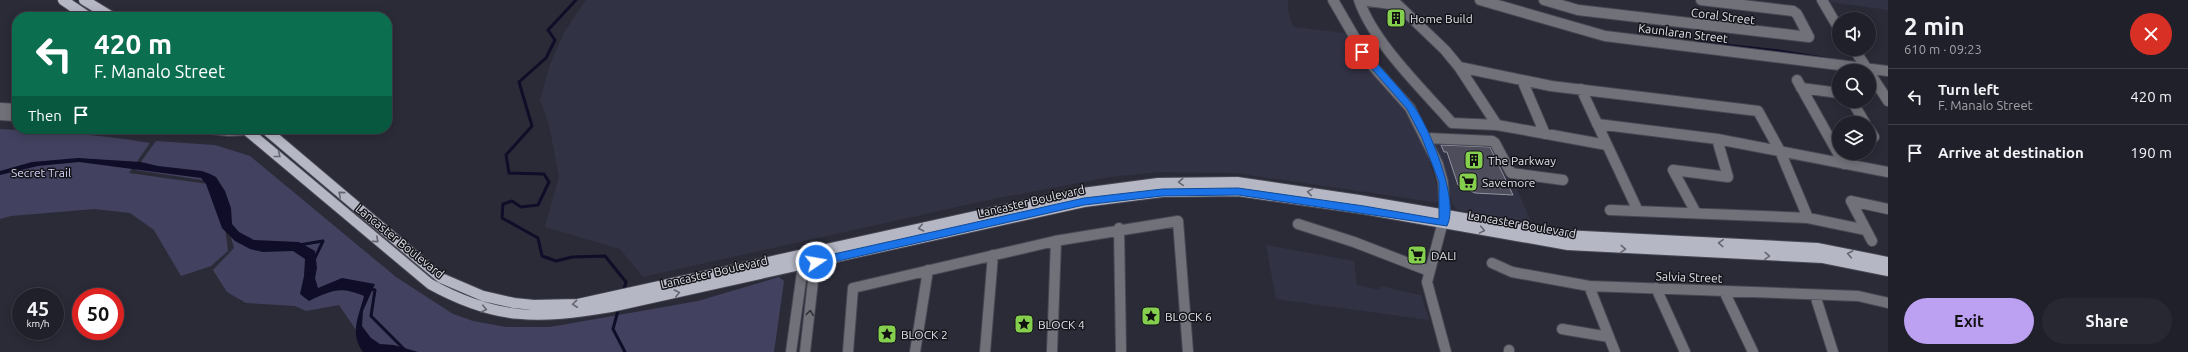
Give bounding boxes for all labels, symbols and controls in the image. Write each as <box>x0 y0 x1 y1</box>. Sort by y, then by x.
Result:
street label: Coral Street <box>1690 6 1756 26</box>
building icon: Home Build <box>1385 7 1407 29</box>
place label: Home Build <box>1410 12 1473 25</box>
map controls <box>1832 12 1876 160</box>
button: sound <box>1832 12 1876 56</box>
text: 2 min <box>1904 13 1965 40</box>
button: close <box>2130 13 2172 55</box>
street label: Kaunlaran Street <box>1637 21 1729 45</box>
icon: left <box>28 28 80 80</box>
text: 420 m <box>94 28 172 59</box>
pin <box>1345 35 1379 69</box>
icon: arrive <box>1351 41 1373 63</box>
text: 610 m · 09:23 <box>1904 42 1982 56</box>
text: F. Manalo Street <box>94 61 225 81</box>
button: search <box>1832 64 1876 108</box>
text: Turn left <box>1938 81 1999 98</box>
icon: left <box>1904 86 1926 108</box>
text: 420 m <box>2130 88 2172 105</box>
text: F. Manalo Street <box>1938 98 2033 112</box>
icon: arrive <box>70 104 92 126</box>
text: Then <box>28 107 62 124</box>
button: layers <box>1832 116 1876 160</box>
icon: arrive <box>1904 142 1926 164</box>
text: Arrive at destination <box>1938 144 2084 161</box>
text: 190 m <box>2130 144 2172 161</box>
building icon: The Parkway <box>1463 149 1485 171</box>
one-way arrow <box>273 150 281 157</box>
place label: The Parkway <box>1488 154 1556 167</box>
park label: Secret Trail <box>11 166 71 179</box>
supermarket icon: Savemore <box>1457 171 1479 193</box>
place label: Savemore <box>1482 176 1535 189</box>
one-way arrow <box>1178 178 1184 186</box>
street label: Lancaster Boulevard <box>976 182 1086 220</box>
one-way arrow <box>1307 188 1313 197</box>
one-way arrow <box>338 191 345 198</box>
street label: Lancaster Boulevard <box>353 201 447 281</box>
street label: Lancaster Boulevard <box>1467 208 1577 240</box>
one-way arrow <box>918 224 924 232</box>
one-way arrow <box>1479 225 1486 234</box>
one-way arrow <box>371 235 379 243</box>
one-way arrow <box>1718 239 1724 248</box>
position arrow <box>795 241 837 283</box>
supermarket icon: DALI <box>1406 244 1428 266</box>
one-way arrow <box>1620 245 1626 253</box>
place label: DALI <box>1431 249 1456 262</box>
one-way arrow <box>1764 251 1770 260</box>
one-way arrow <box>1847 251 1853 259</box>
street label: Lancaster Boulevard <box>659 253 769 291</box>
street label: Salvia Street <box>1655 269 1723 285</box>
speed limit sign: 50 <box>72 288 124 340</box>
one-way arrow <box>674 290 681 298</box>
text: 45 <box>27 297 49 320</box>
button: Exit <box>1904 298 2034 344</box>
button: Share <box>2042 298 2172 344</box>
one-way arrow <box>572 299 578 308</box>
one-way arrow <box>481 304 488 313</box>
place icon: BLOCK 6 <box>1140 305 1162 327</box>
one-way arrow <box>805 310 814 316</box>
place label: BLOCK 6 <box>1165 310 1212 323</box>
place icon: BLOCK 4 <box>1013 313 1035 335</box>
text: km/h <box>26 318 50 329</box>
place label: BLOCK 4 <box>1038 318 1085 331</box>
place icon: BLOCK 2 <box>876 323 898 345</box>
place label: BLOCK 2 <box>901 328 948 341</box>

